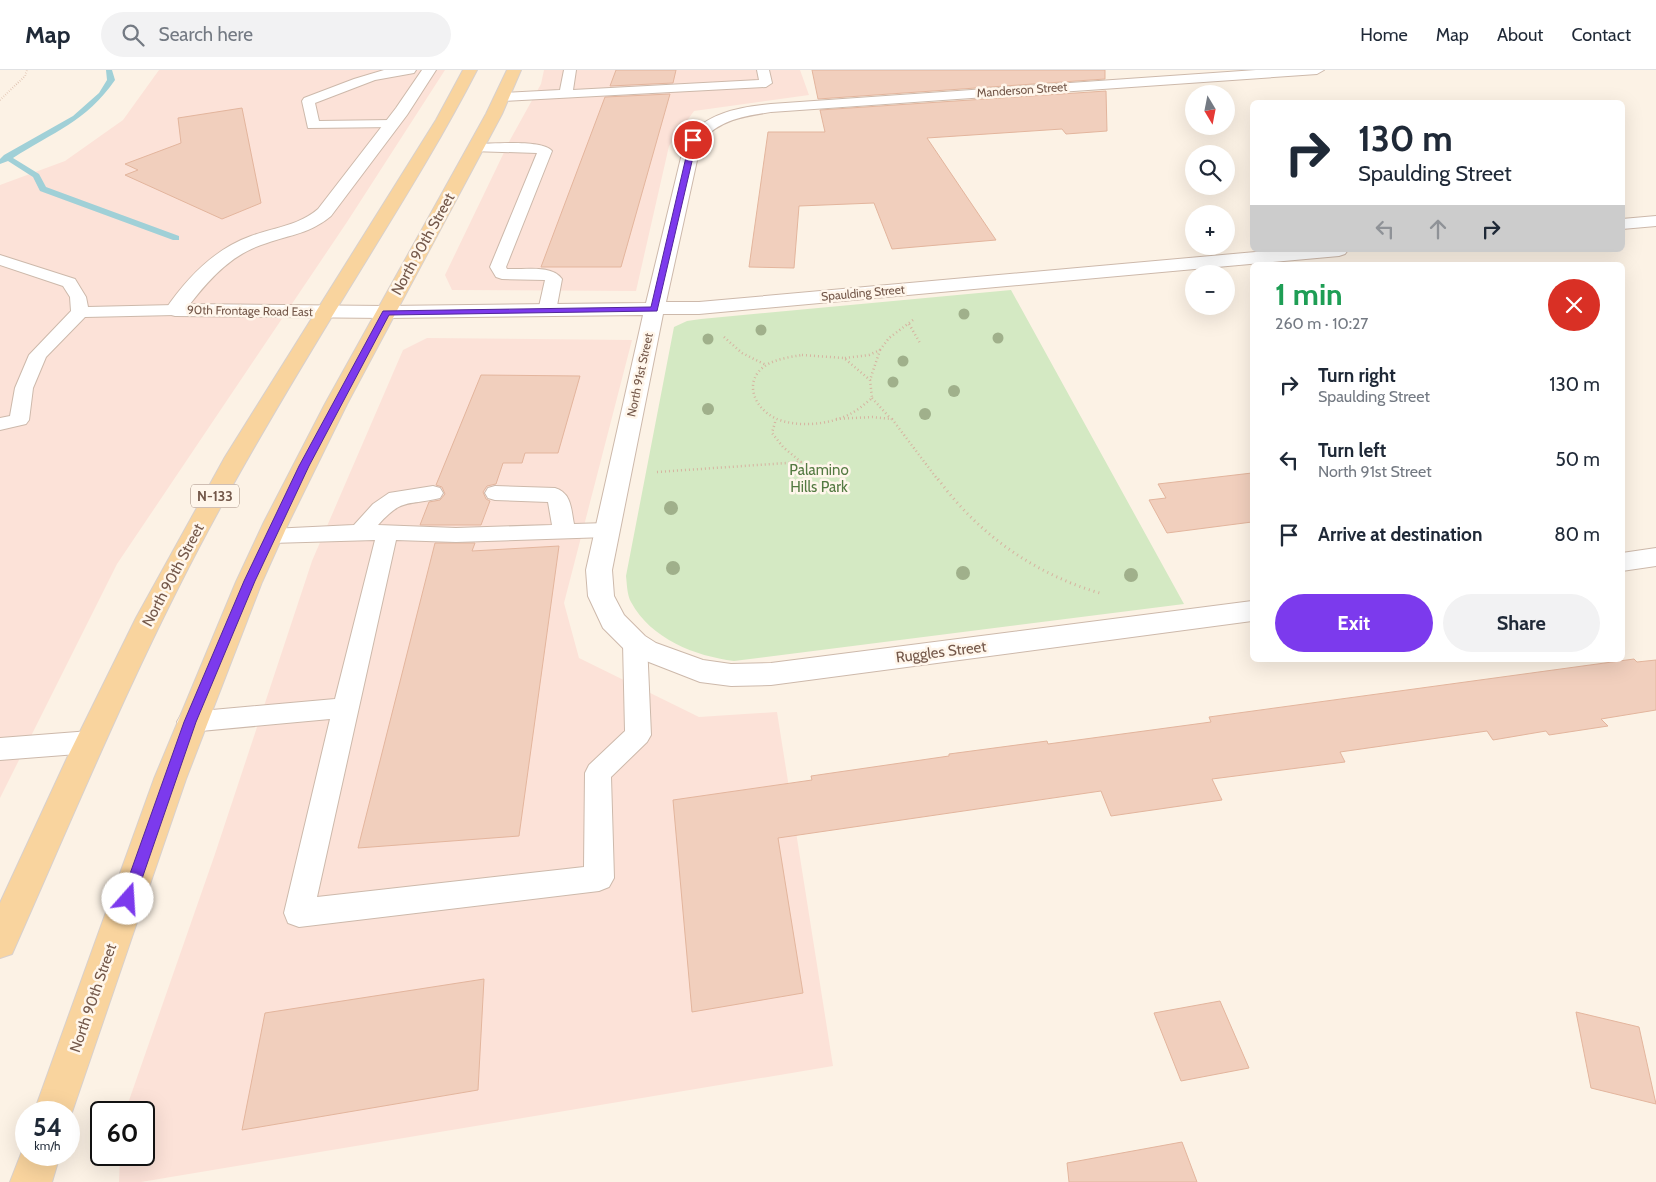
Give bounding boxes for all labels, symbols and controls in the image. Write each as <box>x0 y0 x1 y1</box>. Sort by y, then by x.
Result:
search box <box>101 12 451 57</box>
text: Map <box>25 20 71 49</box>
icon: search <box>119 21 147 49</box>
text: Search here <box>159 23 253 46</box>
text: Home <box>1360 24 1408 46</box>
text: Map <box>1436 24 1469 46</box>
text: About <box>1497 24 1543 46</box>
text: Contact <box>1571 24 1631 46</box>
street label: Manderson Street <box>976 79 1068 100</box>
north arrow <box>1185 85 1235 135</box>
map controls <box>1185 85 1235 315</box>
text: 130 m <box>1358 117 1453 160</box>
pin <box>672 119 714 161</box>
icon: right <box>1275 120 1340 185</box>
icon: arrive <box>679 126 707 154</box>
button: search <box>1185 145 1235 195</box>
text: Spaulding Street <box>1358 160 1512 187</box>
street label: North 90th Street <box>387 190 459 298</box>
button: + <box>1185 205 1235 255</box>
icon: left <box>1371 215 1399 243</box>
icon: ahead <box>1424 215 1452 243</box>
icon: right <box>1477 215 1505 243</box>
button: − <box>1185 265 1235 315</box>
text: 1 min <box>1275 276 1343 313</box>
button: close <box>1548 279 1600 331</box>
street label: Spaulding Street <box>821 281 905 304</box>
street label: 90th Frontage Road East <box>187 302 313 319</box>
text: 260 m · 10:27 <box>1275 314 1368 333</box>
street label: North 91st Street <box>623 332 656 418</box>
text: Turn right <box>1318 364 1396 387</box>
icon: right <box>1275 371 1303 399</box>
text: 130 m <box>1549 373 1600 396</box>
text: Spaulding Street <box>1318 387 1430 406</box>
text: Turn left <box>1318 439 1386 462</box>
icon: left <box>1275 446 1303 474</box>
text: 50 m <box>1556 448 1600 471</box>
park label: Palamino Hills Park <box>789 461 849 496</box>
text: North 91st Street <box>1318 462 1432 481</box>
road number: N-133 <box>191 484 239 508</box>
street label: North 90th Street <box>138 520 208 630</box>
icon: arrive <box>1275 521 1303 549</box>
text: Arrive at destination <box>1318 523 1482 546</box>
text: 80 m <box>1554 523 1600 546</box>
button: Exit <box>1275 594 1433 652</box>
button: Share <box>1443 594 1600 652</box>
street label: Ruggles Street <box>895 638 987 666</box>
position arrow <box>101 872 153 924</box>
street label: North 90th Street <box>66 941 120 1055</box>
speed limit sign: 60 <box>90 1101 155 1166</box>
text: 54 <box>33 1112 62 1142</box>
text: km/h <box>34 1138 61 1153</box>

